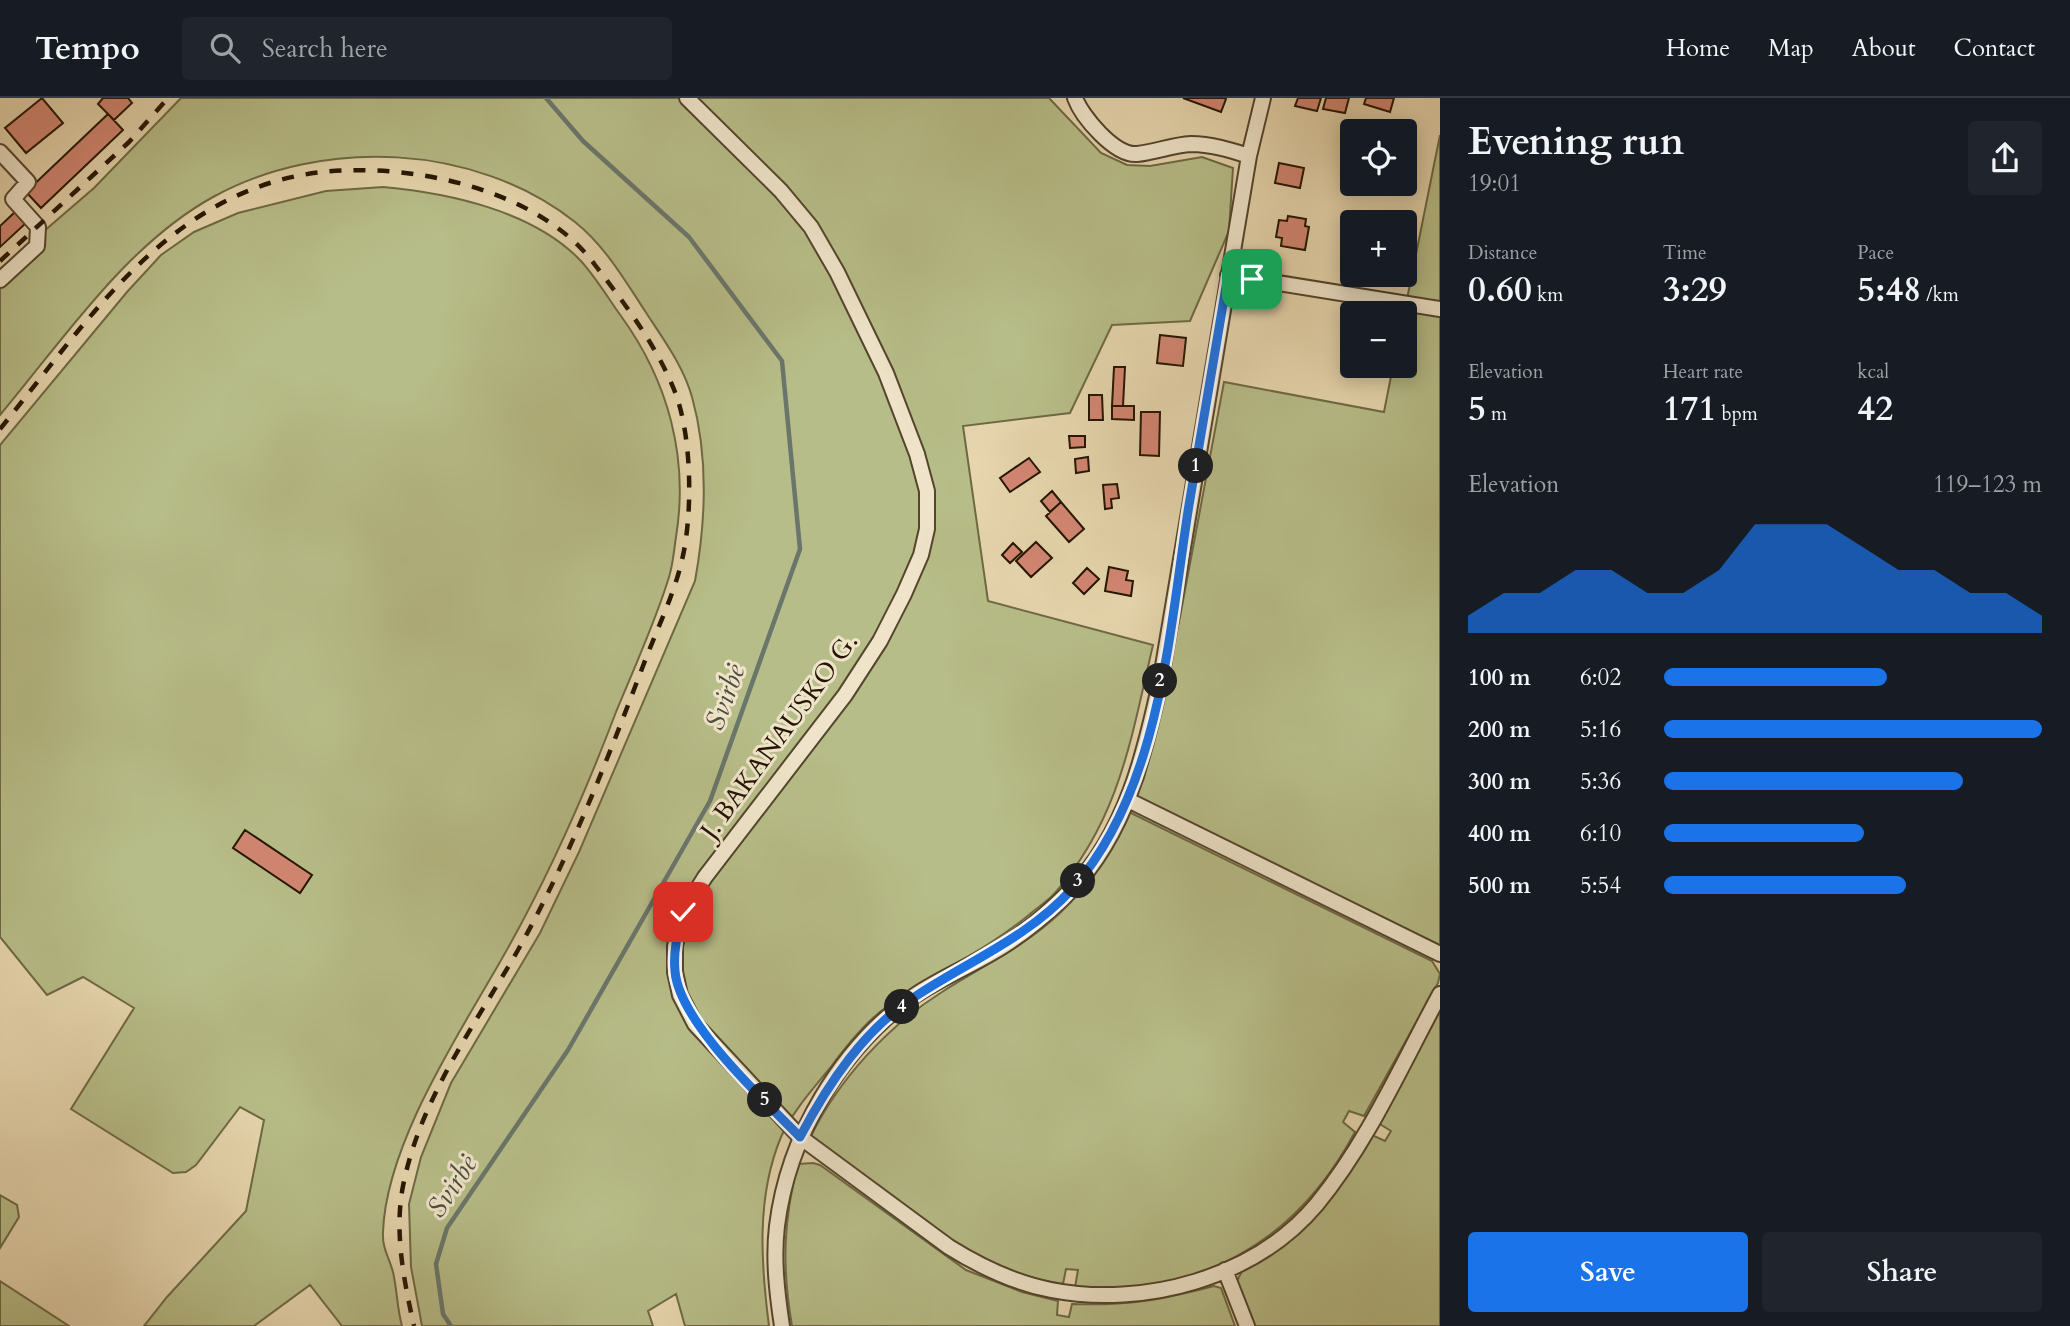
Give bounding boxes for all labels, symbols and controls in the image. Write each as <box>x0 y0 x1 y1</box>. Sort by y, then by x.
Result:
search box <box>182 17 672 80</box>
text: Tempo <box>35 26 140 71</box>
icon: search <box>206 29 244 67</box>
text: Search here <box>262 31 388 66</box>
text: Home <box>1666 32 1730 65</box>
text: Map <box>1768 32 1814 65</box>
text: About <box>1852 32 1916 65</box>
text: Contact <box>1954 32 2035 65</box>
text: Evening run <box>1468 116 1684 168</box>
map controls <box>1340 119 1417 378</box>
button: locate <box>1340 119 1417 196</box>
button: share <box>1968 121 2042 195</box>
text: 19:01 <box>1468 168 1521 199</box>
button: + <box>1340 210 1417 287</box>
text: Distance <box>1468 240 1537 266</box>
text: Time <box>1663 240 1707 266</box>
text: Pace <box>1857 240 1894 266</box>
pin <box>1222 249 1282 309</box>
icon: arrive <box>1233 260 1271 298</box>
text: 0.60 <box>1468 266 1532 314</box>
text: 3:29 <box>1663 266 1727 314</box>
text: 5:48 <box>1857 266 1921 314</box>
text: km <box>1532 282 1563 308</box>
text: /km <box>1921 282 1959 308</box>
button: − <box>1340 301 1417 378</box>
text: Elevation <box>1468 359 1543 385</box>
text: Heart rate <box>1663 359 1743 385</box>
text: kcal <box>1857 359 1889 385</box>
text: 5 <box>1468 385 1486 433</box>
text: 171 <box>1663 385 1716 433</box>
text: 42 <box>1857 385 1893 433</box>
text: m <box>1486 401 1507 427</box>
text: bpm <box>1716 401 1758 427</box>
pin: 1 <box>1178 448 1214 484</box>
text: 1 <box>1191 452 1200 478</box>
text: Elevation <box>1468 469 1559 500</box>
text: 119–123 m <box>1933 469 2042 500</box>
street label: J. BAKANAUSKO G. <box>690 626 866 850</box>
water label: Svirbė <box>696 659 754 735</box>
text: 100 m <box>1468 662 1531 693</box>
text: 6:02 <box>1580 662 1621 693</box>
pin: 2 <box>1142 664 1178 698</box>
text: 2 <box>1155 667 1164 693</box>
text: 200 m <box>1468 714 1531 745</box>
text: 5:16 <box>1580 714 1621 745</box>
text: 300 m <box>1468 766 1531 797</box>
text: 5:36 <box>1580 766 1621 797</box>
text: 400 m <box>1468 818 1531 849</box>
text: 6:10 <box>1580 818 1621 849</box>
pin: 3 <box>1060 864 1096 898</box>
text: 3 <box>1073 867 1082 893</box>
text: 500 m <box>1468 870 1531 901</box>
text: 5:54 <box>1580 870 1621 901</box>
pin <box>653 882 713 942</box>
icon: check <box>664 893 702 931</box>
pin: 4 <box>884 990 920 1024</box>
text: 4 <box>897 993 906 1019</box>
pin: 5 <box>748 1082 782 1118</box>
text: 5 <box>760 1086 769 1112</box>
water label: Svirbė <box>418 1147 486 1225</box>
button: Save <box>1468 1232 1748 1312</box>
button: Share <box>1762 1232 2042 1312</box>

